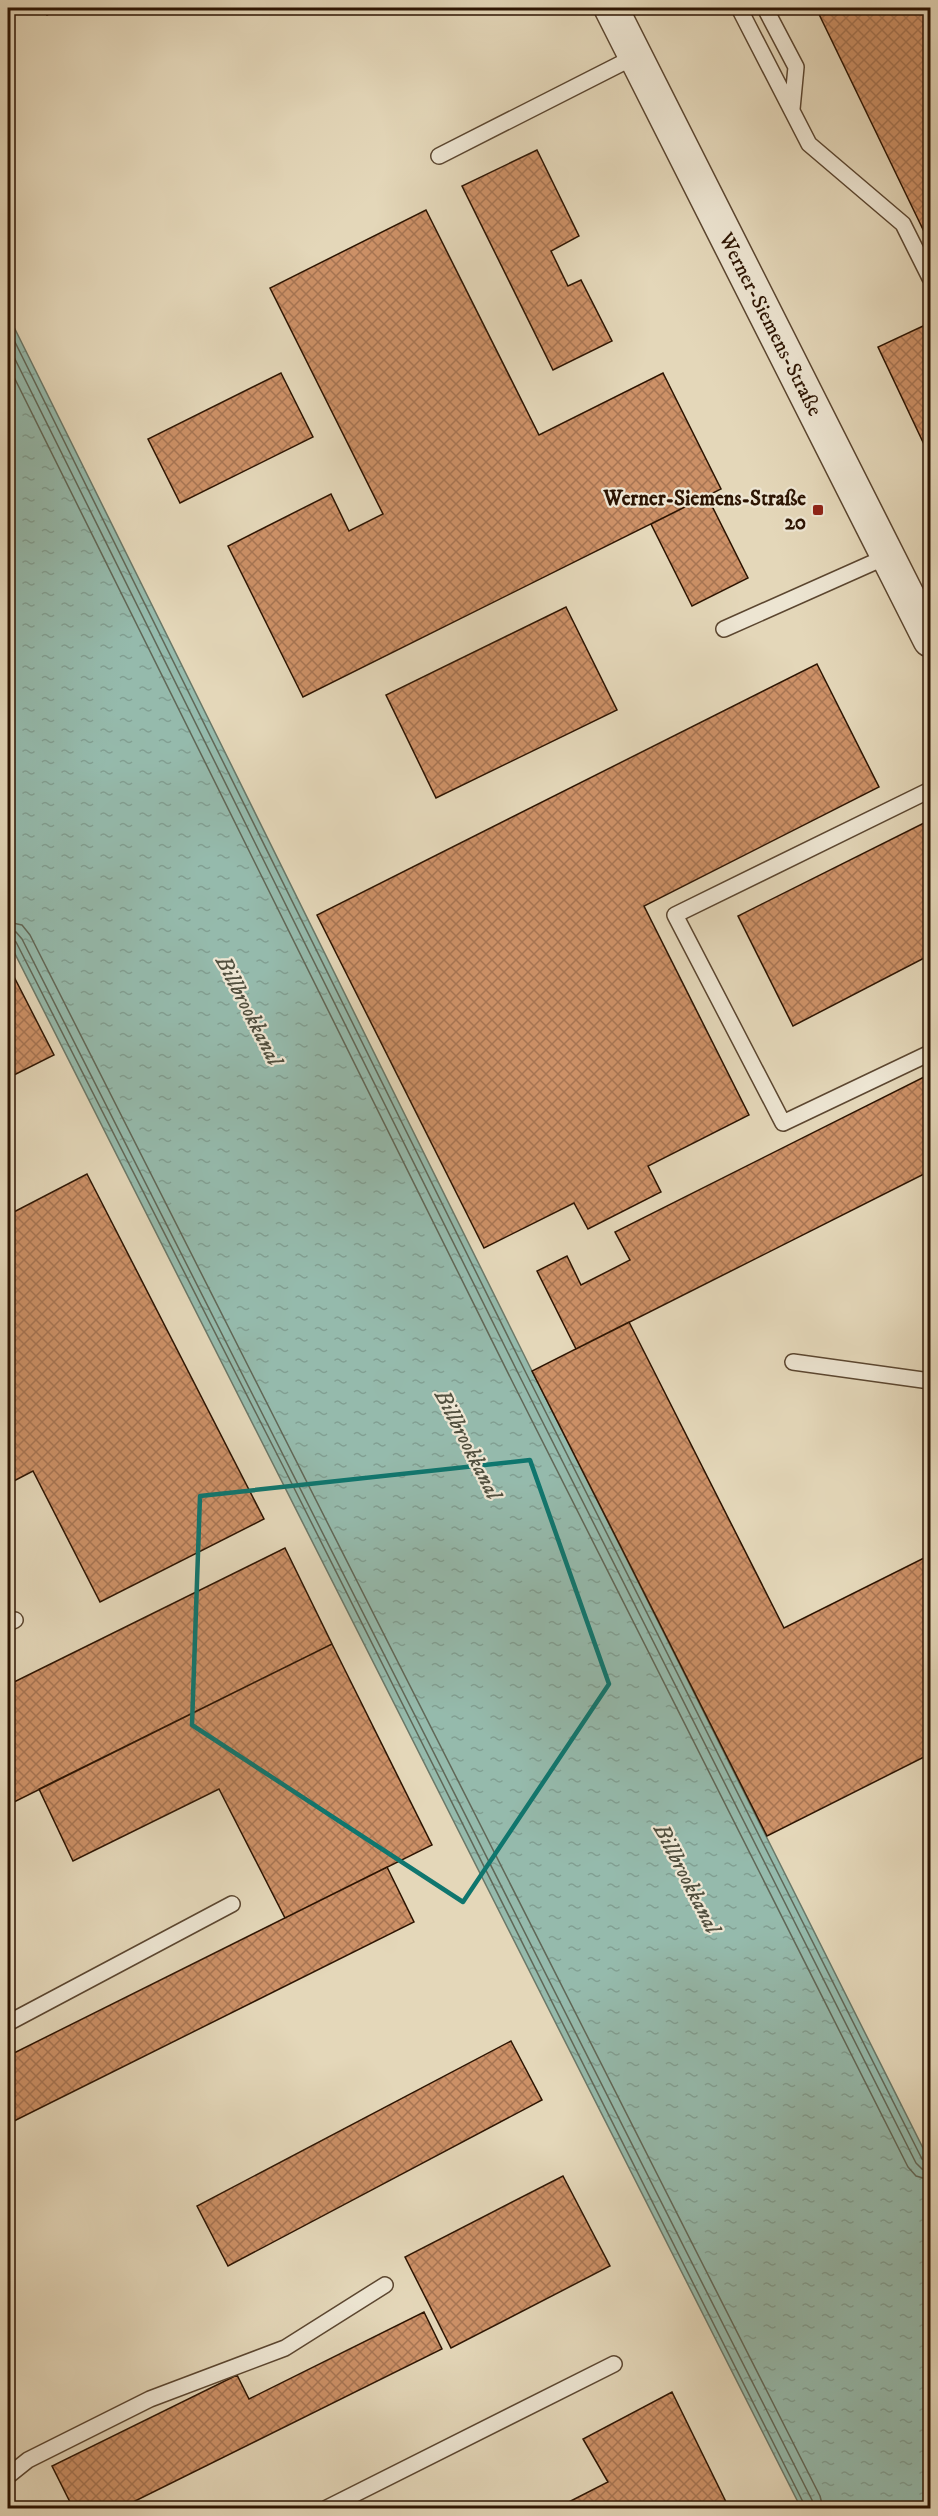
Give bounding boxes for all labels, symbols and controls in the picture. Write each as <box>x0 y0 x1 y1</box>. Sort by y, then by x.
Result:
street label: Werner-Siemens-Straße <box>712 227 828 421</box>
place label: Werner-Siemens-Straße 20 <box>602 486 806 536</box>
marker: Werner-Siemens-Straße 20 <box>811 503 825 517</box>
water label: Billbrookkanal <box>209 950 289 1072</box>
water label: Billbrookkanal <box>428 1384 508 1506</box>
water label: Billbrookkanal <box>647 1818 727 1940</box>

